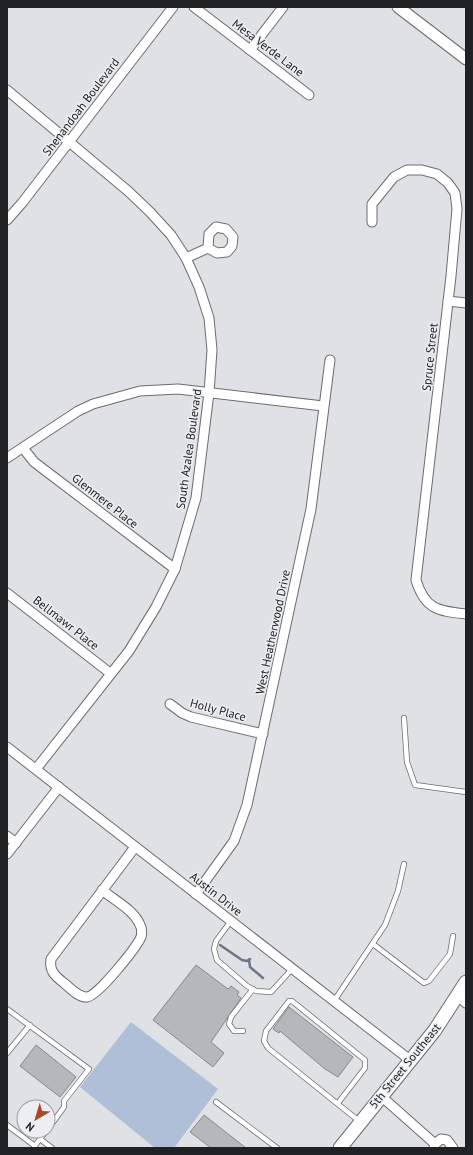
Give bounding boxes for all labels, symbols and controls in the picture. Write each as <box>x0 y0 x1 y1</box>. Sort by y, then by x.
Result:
street label: Mesa Verde Lane <box>229 16 307 79</box>
street label: Shenandoah Boulevard <box>39 55 122 158</box>
street label: Spruce Street <box>418 322 441 392</box>
street label: South Azalea Boulevard <box>173 388 204 510</box>
street label: Glenmere Place <box>69 470 141 531</box>
street label: West Heatherwood Drive <box>252 568 293 696</box>
street label: Bellmawr Place <box>30 592 102 653</box>
street label: Holly Place <box>189 695 248 724</box>
street label: Austin Drive <box>187 868 246 919</box>
street label: 5th Street Southeast <box>366 1020 444 1111</box>
north arrow <box>16 1099 56 1139</box>
text: N <box>23 1119 37 1135</box>

